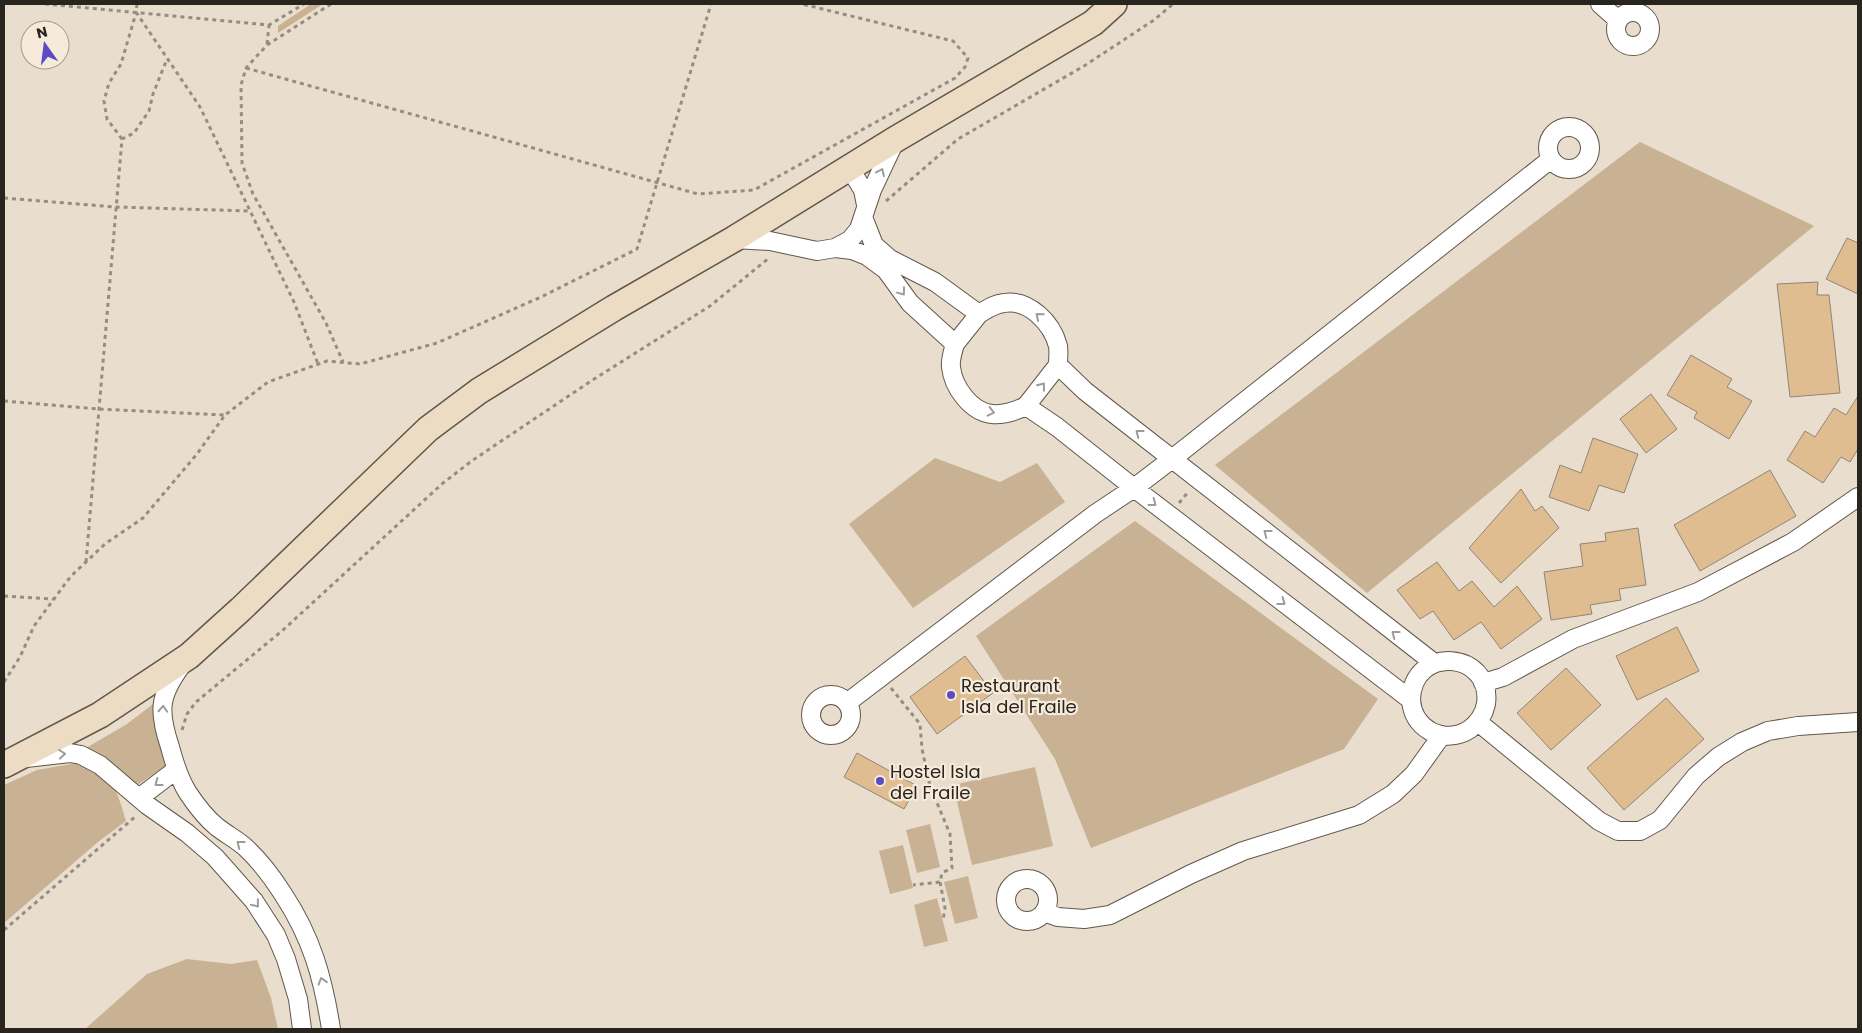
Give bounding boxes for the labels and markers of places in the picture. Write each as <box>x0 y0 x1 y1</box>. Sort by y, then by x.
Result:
place label: Restaurant Isla del Fraile <box>961 673 1077 719</box>
marker: Restaurant Isla del Fraile <box>945 689 957 701</box>
place label: Hostel Isla del Fraile <box>890 759 981 805</box>
marker: Hostel Isla del Fraile <box>874 775 886 787</box>

